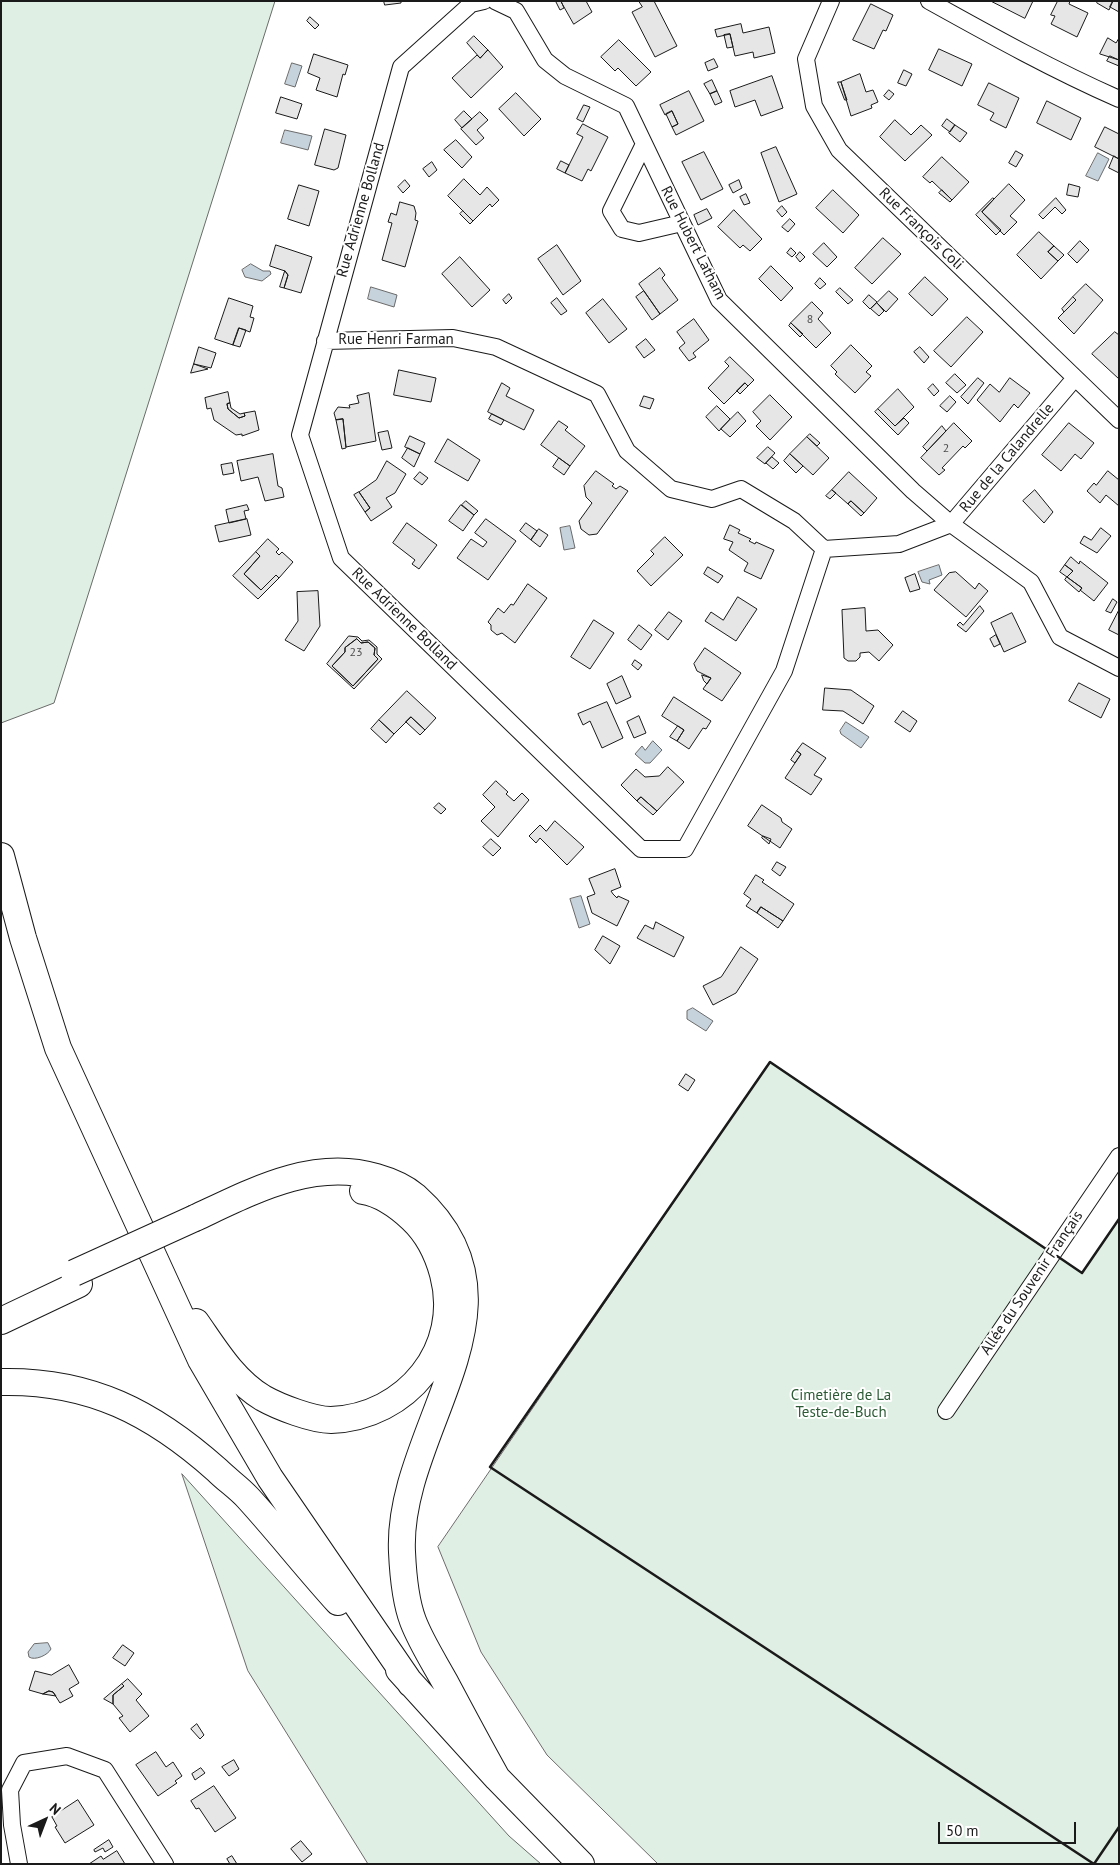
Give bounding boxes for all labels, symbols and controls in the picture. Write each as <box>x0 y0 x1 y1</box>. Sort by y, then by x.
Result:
street label: Rue Adrienne Bolland <box>333 141 389 279</box>
street label: Rue Hubert Latham <box>657 183 729 303</box>
street label: Rue François Coli <box>875 184 967 274</box>
house number: 8 <box>807 313 813 327</box>
street label: Rue Henri Farman <box>338 331 454 349</box>
street label: Rue de la Calandrelle <box>956 400 1058 516</box>
house number: 2 <box>943 442 949 456</box>
street label: Rue Adrienne Bolland <box>348 564 460 674</box>
house number: 23 <box>349 646 363 660</box>
street label: Allée du Souvenir Français <box>977 1208 1087 1358</box>
park label: Cimetière de La Teste-de-Buch <box>791 1387 891 1422</box>
north arrow <box>20 1795 70 1845</box>
text: N <box>46 1799 65 1819</box>
scale bar <box>940 1812 1078 1844</box>
text: 50 m <box>946 1821 979 1840</box>

